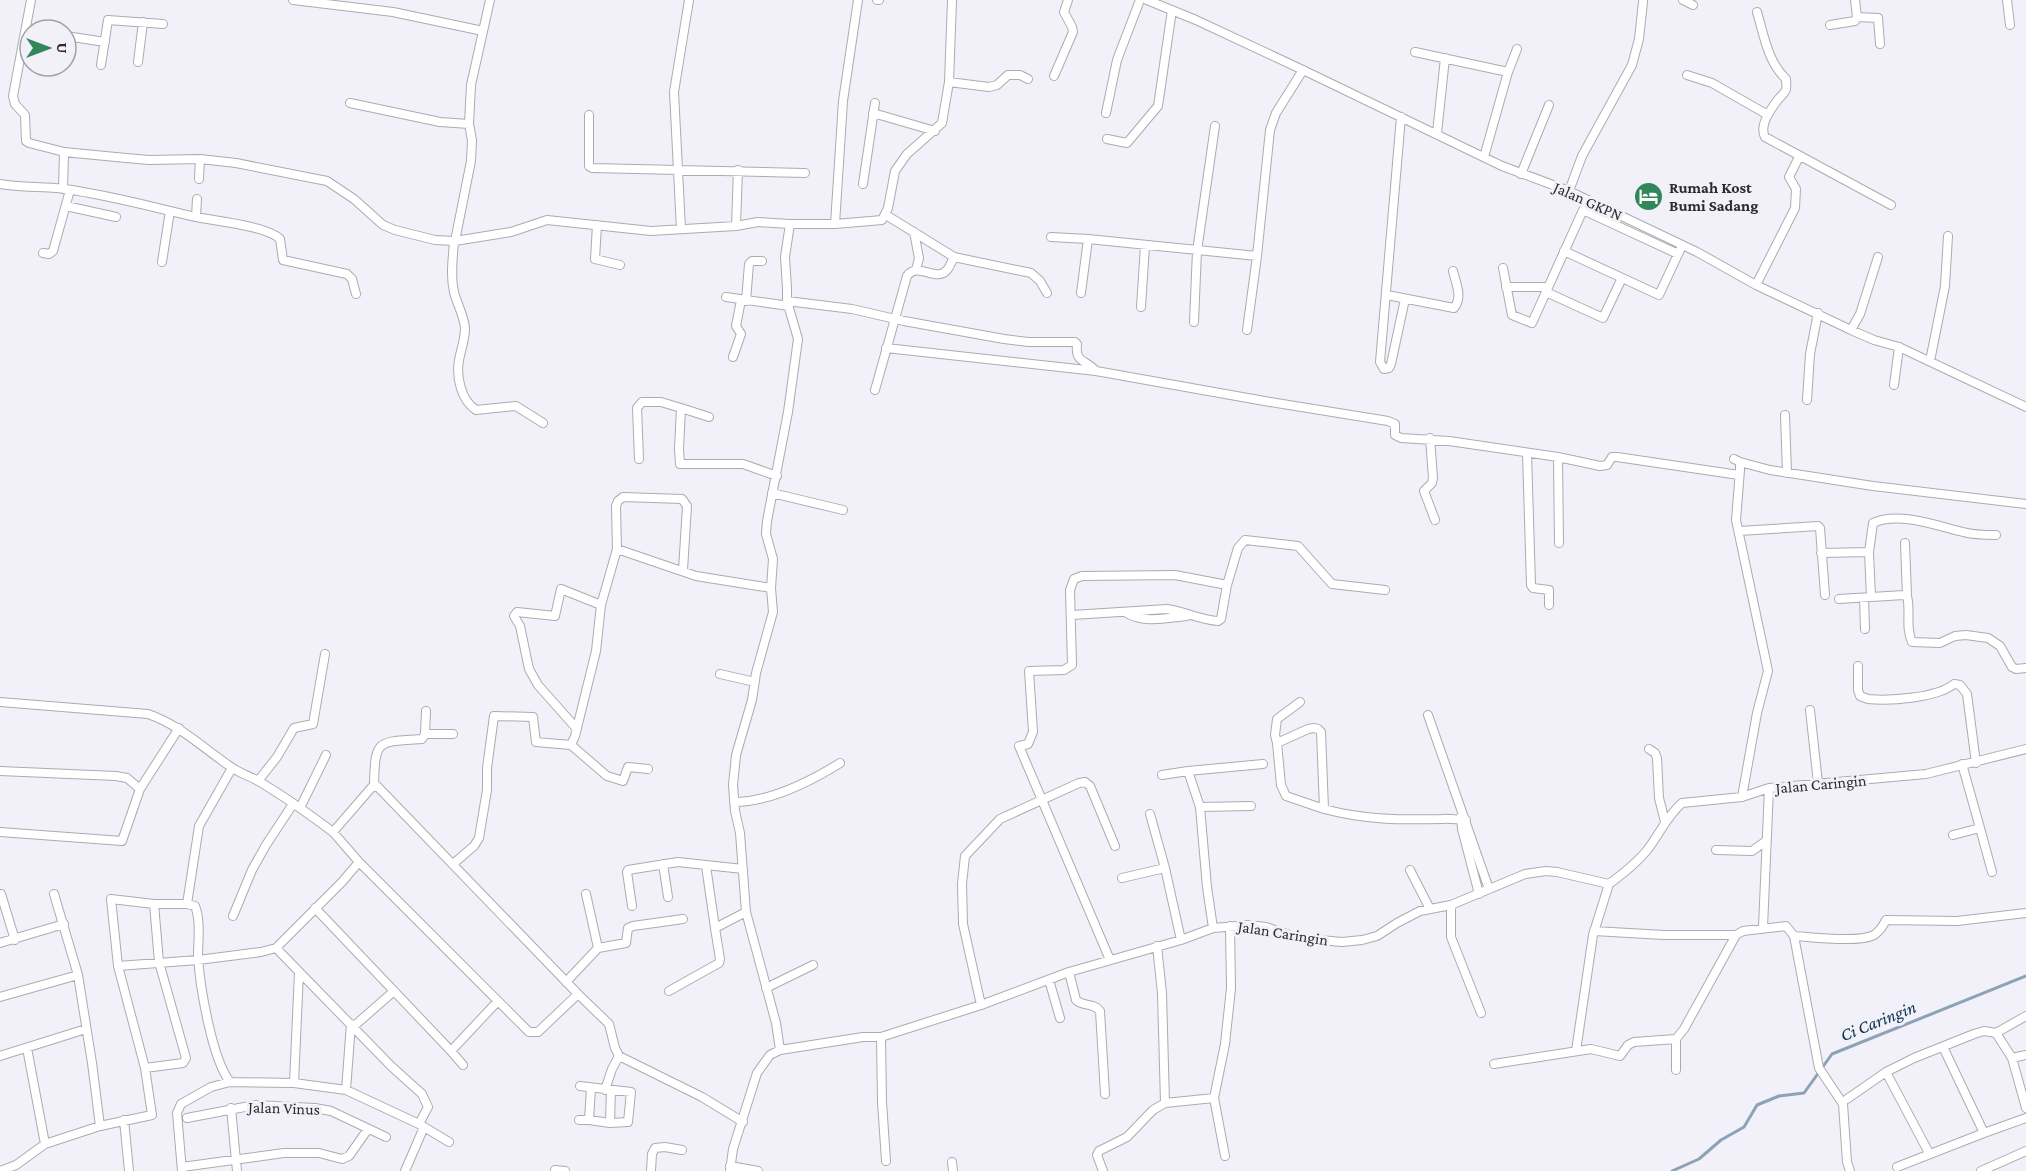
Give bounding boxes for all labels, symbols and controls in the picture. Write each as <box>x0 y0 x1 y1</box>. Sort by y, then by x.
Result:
north arrow <box>18 18 78 78</box>
text: U <box>54 43 71 54</box>
street label: Jalan GKPN <box>1549 178 1625 225</box>
place label: Rumah Kost Bumi Sadang <box>1669 179 1758 214</box>
hotel icon: Rumah Kost Bumi Sadang <box>1632 180 1664 212</box>
street label: Jalan Caringin <box>1773 772 1868 798</box>
street label: Jalan Caringin <box>1235 917 1330 950</box>
water label: Ci Caringin <box>1837 997 1919 1045</box>
street label: Jalan Vinus <box>246 1098 320 1119</box>

